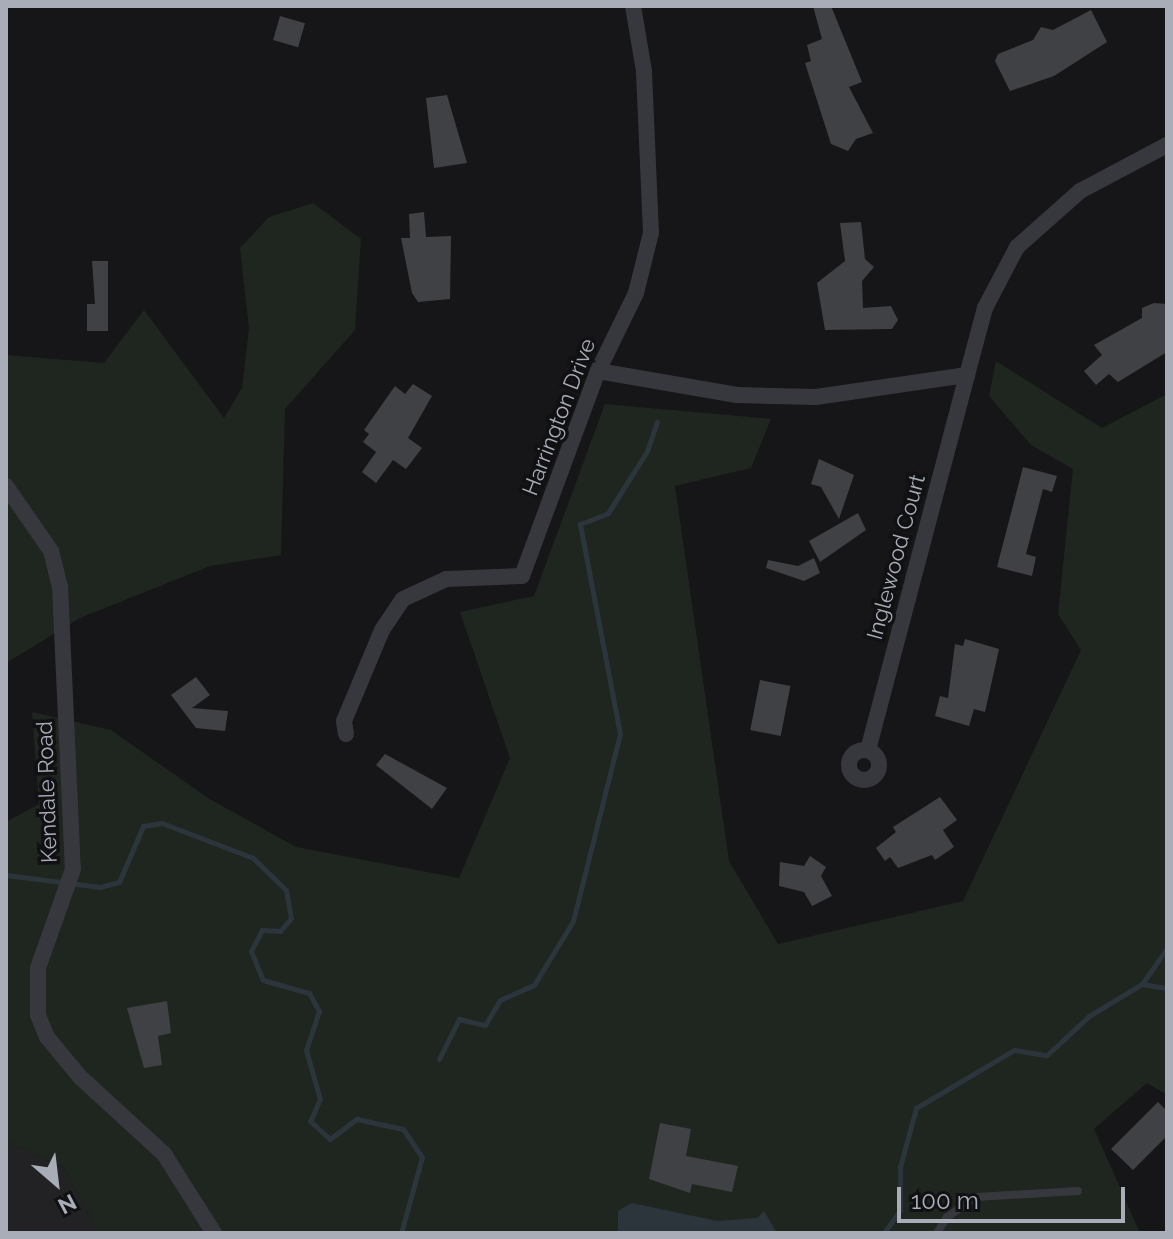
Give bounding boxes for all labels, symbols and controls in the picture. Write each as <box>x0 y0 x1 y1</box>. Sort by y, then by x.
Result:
street label: Harrington Drive <box>517 335 601 499</box>
street label: Inglewood Court <box>861 472 931 642</box>
street label: Kendale Road <box>31 721 63 863</box>
north arrow <box>16 1143 96 1223</box>
scale bar <box>901 1171 1129 1221</box>
text: 100 m <box>911 1186 979 1215</box>
text: N <box>54 1189 81 1220</box>

